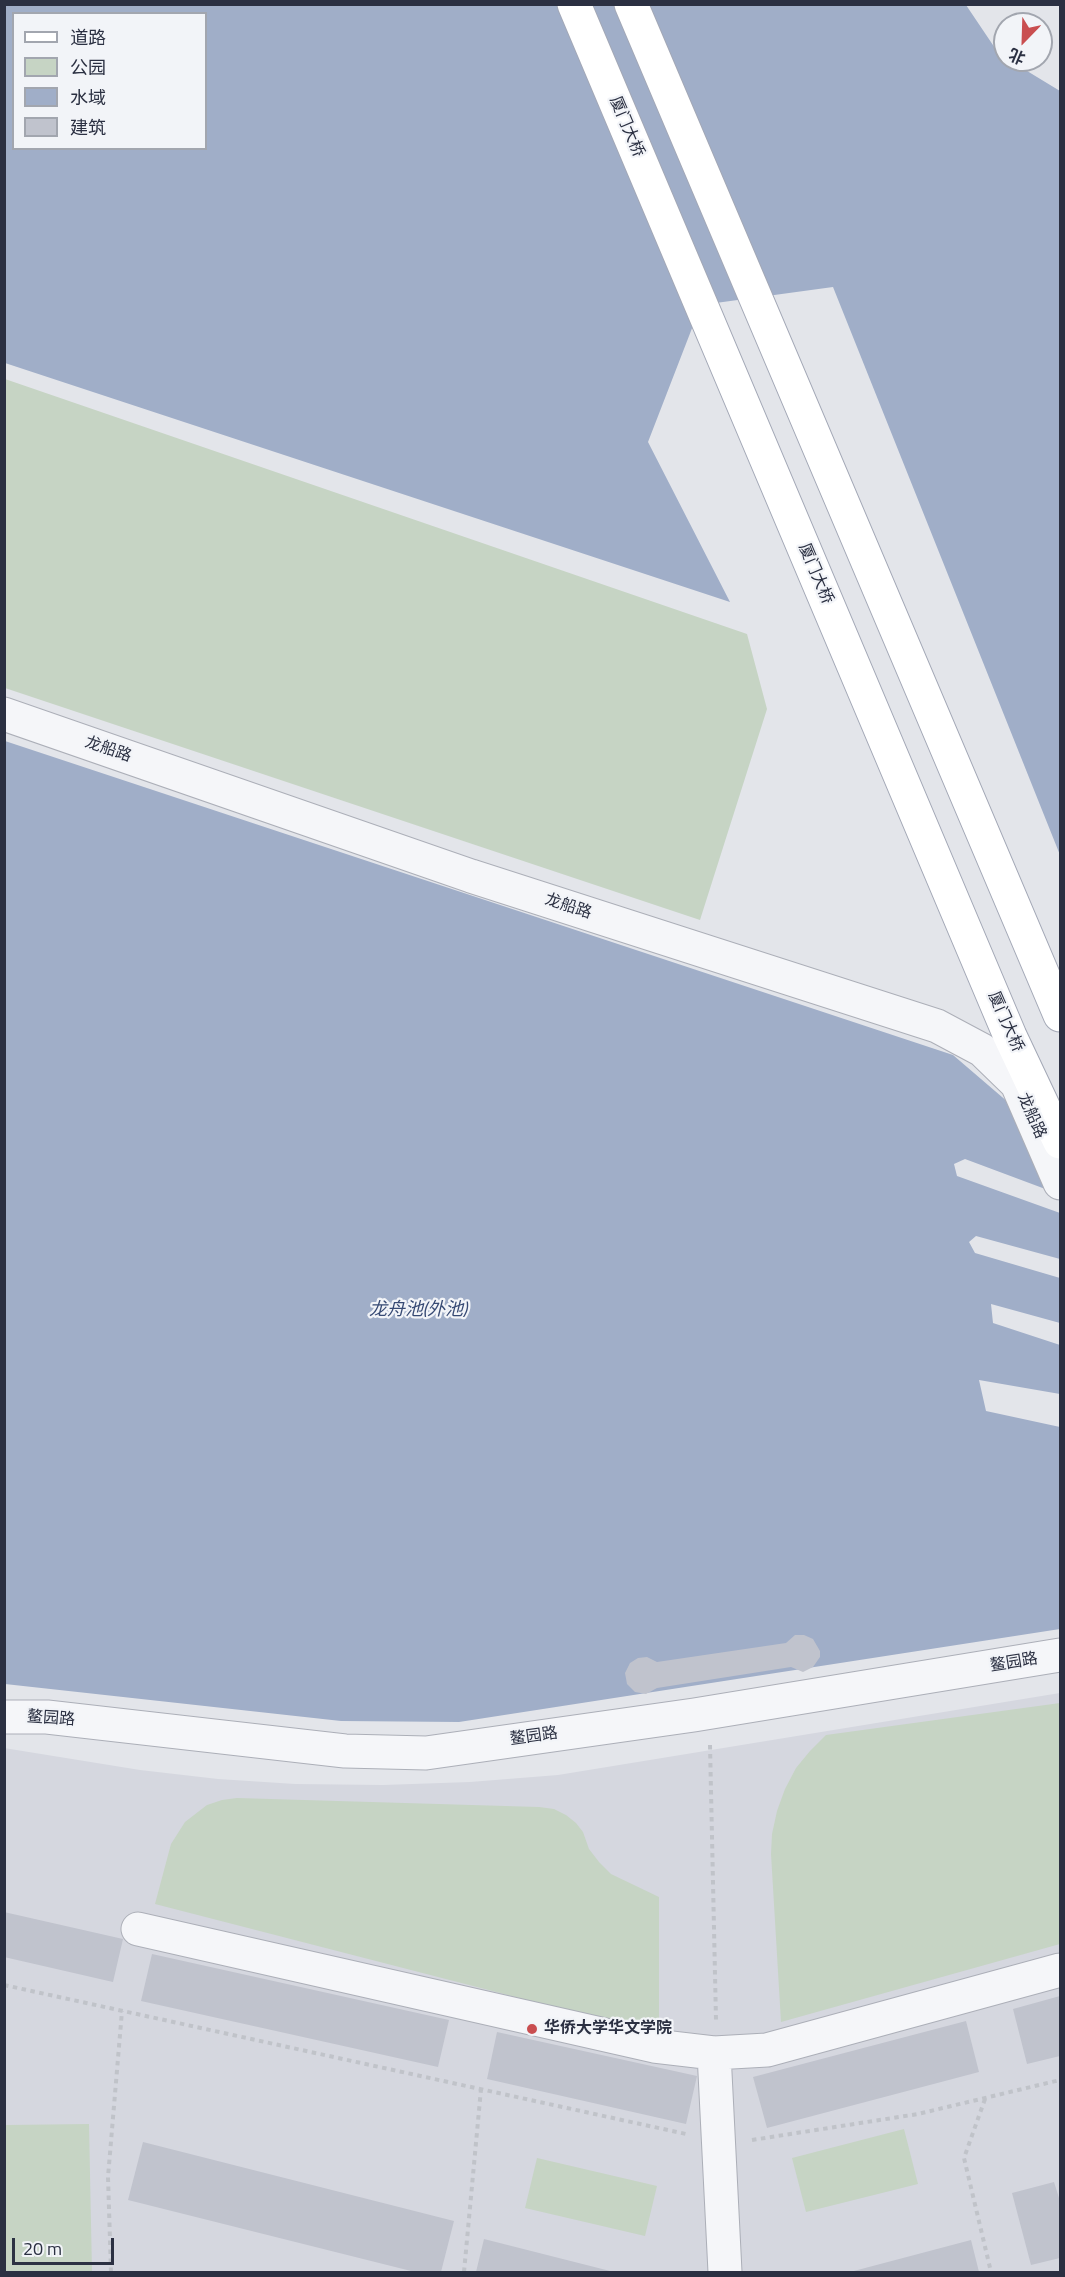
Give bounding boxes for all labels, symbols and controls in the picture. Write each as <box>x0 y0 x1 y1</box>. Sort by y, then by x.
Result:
legend <box>12 12 207 150</box>
north arrow <box>993 12 1053 72</box>
text: 道路 <box>70 24 106 51</box>
text: 北 <box>1005 43 1029 71</box>
text: 公园 <box>70 54 106 81</box>
text: 水域 <box>70 84 106 111</box>
street label: 厦门大桥 <box>605 94 647 160</box>
text: 建筑 <box>70 114 106 141</box>
street label: 厦门大桥 <box>794 541 836 607</box>
street label: 龙船路 <box>82 733 134 767</box>
street label: 龙船路 <box>542 890 594 924</box>
street label: 厦门大桥 <box>983 989 1027 1055</box>
street label: 龙船路 <box>1012 1090 1050 1142</box>
water label: 龙舟池(外池) <box>369 1300 467 1322</box>
street label: 鳌园路 <box>989 1650 1039 1676</box>
street label: 鳌园路 <box>26 1708 76 1730</box>
street label: 鳌园路 <box>509 1724 559 1750</box>
place label: 华侨大学华文学院 <box>544 2019 672 2039</box>
marker: 华侨大学华文学院 <box>525 2022 539 2036</box>
scale bar <box>15 2226 117 2264</box>
text: 20 m <box>23 2235 62 2262</box>

